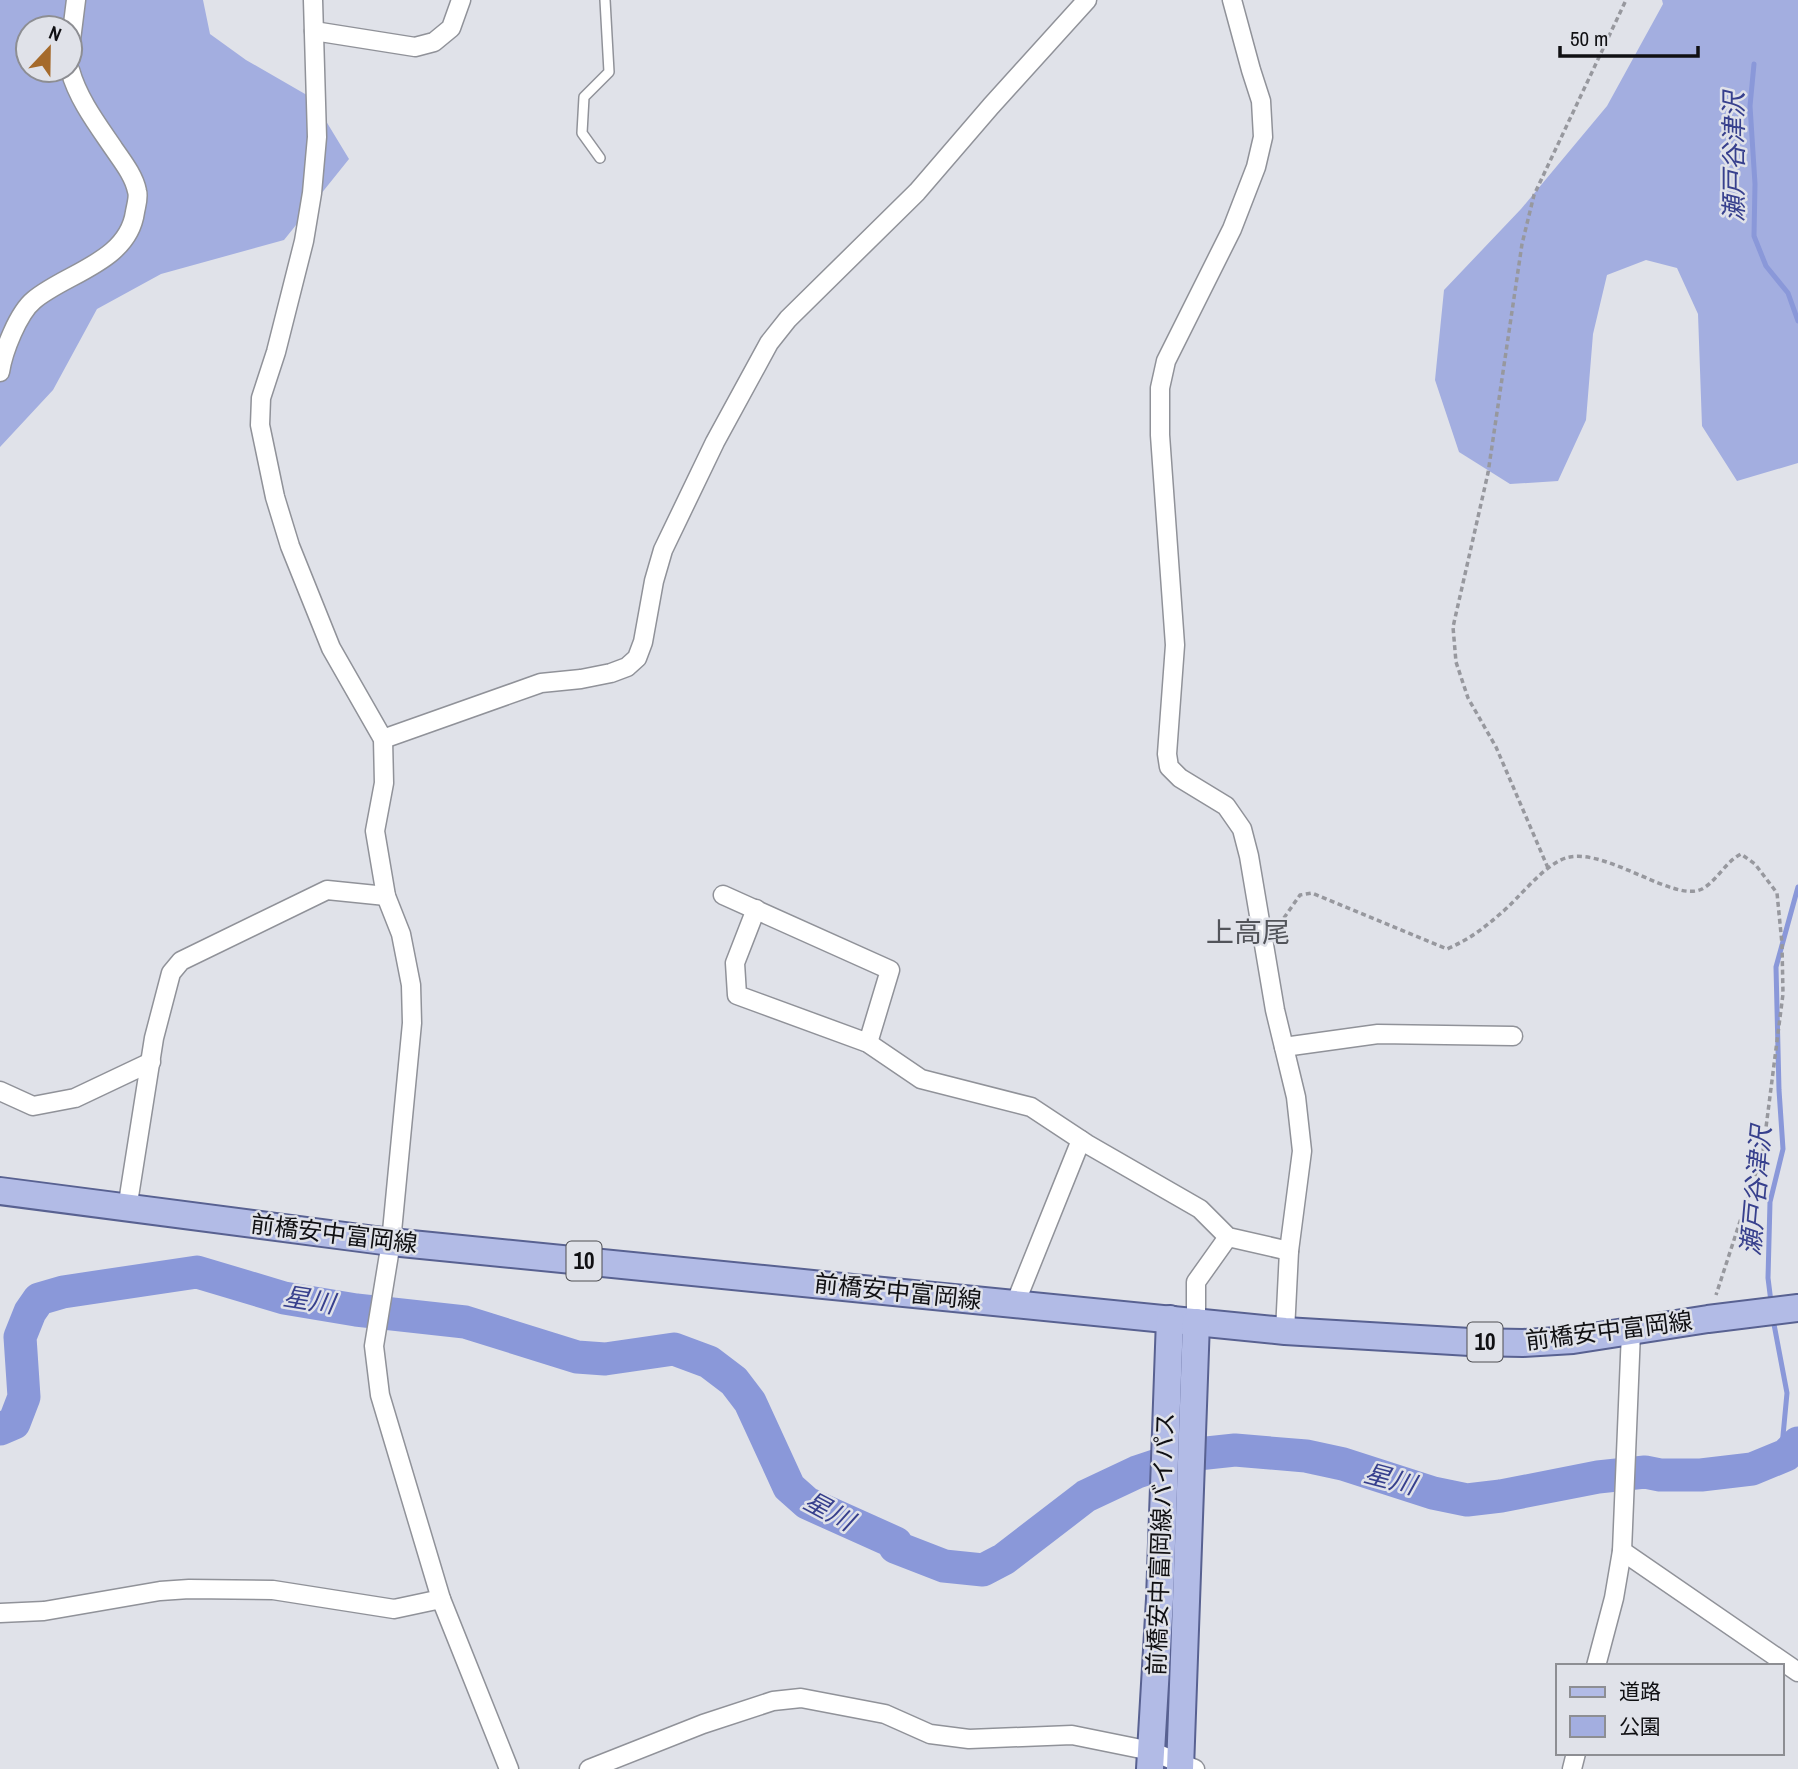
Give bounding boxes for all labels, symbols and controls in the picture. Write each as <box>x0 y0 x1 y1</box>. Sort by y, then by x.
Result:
north arrow <box>14 14 84 84</box>
scale bar <box>1560 14 1698 58</box>
text: N <box>45 19 65 47</box>
text: 50 m <box>1570 24 1608 53</box>
water label: 瀬戸谷津沢 <box>1716 89 1751 222</box>
district label: 上高尾 <box>1206 913 1290 951</box>
water label: 瀬戸谷津沢 <box>1732 1122 1779 1257</box>
street label: 前橋安中富岡線 <box>249 1207 419 1259</box>
road number: 10 <box>566 1242 602 1280</box>
street label: 前橋安中富岡線 <box>813 1266 983 1316</box>
water label: 星川 <box>281 1278 340 1321</box>
street label: 前橋安中富岡線 <box>1524 1304 1694 1356</box>
road number: 10 <box>1468 1322 1502 1362</box>
street label: 前橋安中富岡線バイパス <box>1139 1412 1181 1676</box>
water label: 星川 <box>1360 1455 1423 1503</box>
water label: 星川 <box>798 1483 863 1540</box>
legend <box>1556 1664 1784 1755</box>
text: 道路 <box>1619 1677 1661 1706</box>
text: 公園 <box>1619 1712 1661 1741</box>

